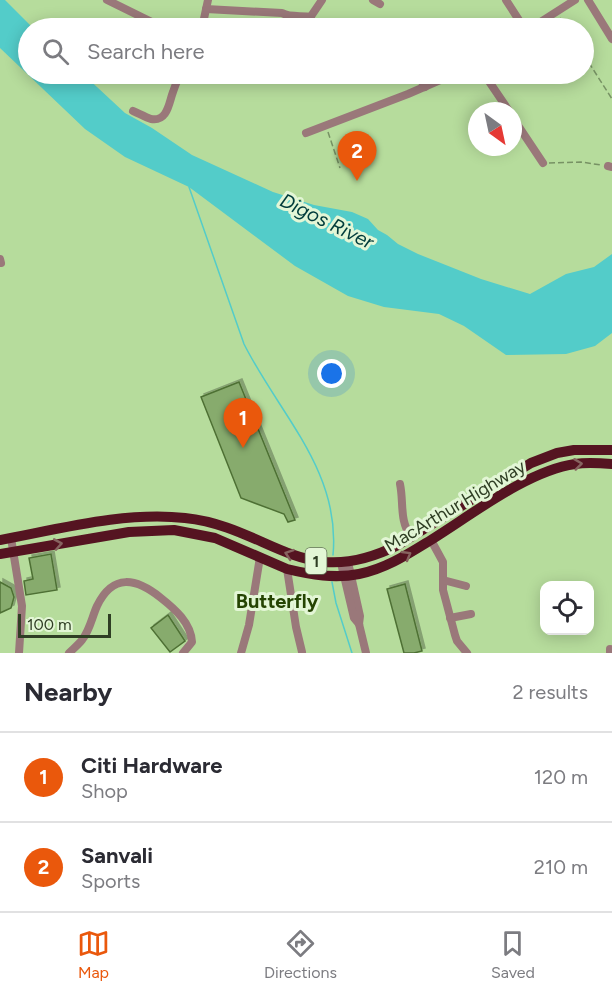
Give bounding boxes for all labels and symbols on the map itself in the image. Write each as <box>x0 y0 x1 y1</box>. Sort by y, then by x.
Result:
north arrow <box>468 102 522 156</box>
pin: 2 <box>338 132 376 181</box>
water label: Digos River <box>276 188 379 254</box>
your location <box>317 359 346 388</box>
pin: 1 <box>224 398 262 448</box>
street label: MacArthur Highway <box>381 455 530 557</box>
one-way arrow <box>574 458 583 471</box>
one-way arrow <box>52 538 62 551</box>
one-way arrow <box>284 548 295 561</box>
road number: 1 <box>306 548 326 574</box>
one-way arrow <box>401 550 411 562</box>
district label: Butterfly <box>236 589 319 613</box>
scale bar <box>18 611 111 638</box>

